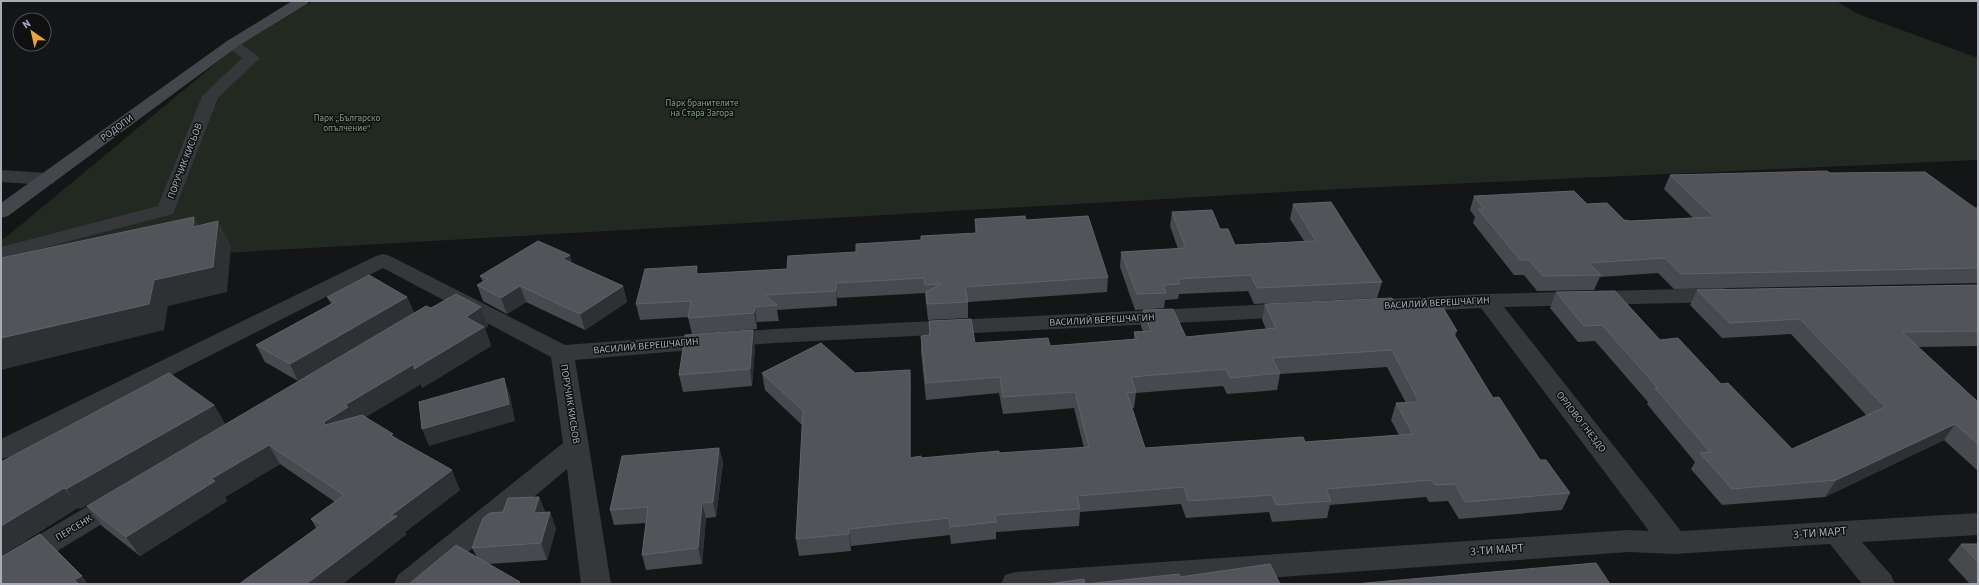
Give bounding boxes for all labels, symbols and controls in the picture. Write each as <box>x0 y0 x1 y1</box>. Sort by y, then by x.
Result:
north arrow <box>12 12 52 52</box>
text: N <box>19 16 34 32</box>
park label: Парк бранителите на Стара Загора <box>666 97 739 120</box>
street label: РОДОПИ <box>98 111 136 145</box>
park label: Парк „Българско опълчение“ <box>314 112 380 135</box>
street label: ПОРУЧИК КИСЬОВ <box>164 121 206 201</box>
street label: ВАСИЛИЙ ВЕРЕШЧАГИН <box>1384 293 1490 313</box>
street label: ВАСИЛИЙ ВЕРЕШЧАГИН <box>1049 310 1155 330</box>
street label: ВАСИЛИЙ ВЕРЕШЧАГИН <box>593 334 699 358</box>
street label: ПОРУЧИК КИСЬОВ <box>557 363 583 445</box>
street label: ОРЛОВО ГНЕЗДО <box>1553 389 1609 456</box>
street label: ПЕРСЕНК <box>53 511 95 544</box>
street label: 3-ТИ МАРТ <box>1792 523 1848 543</box>
street label: 3-ТИ МАРТ <box>1469 540 1525 560</box>

